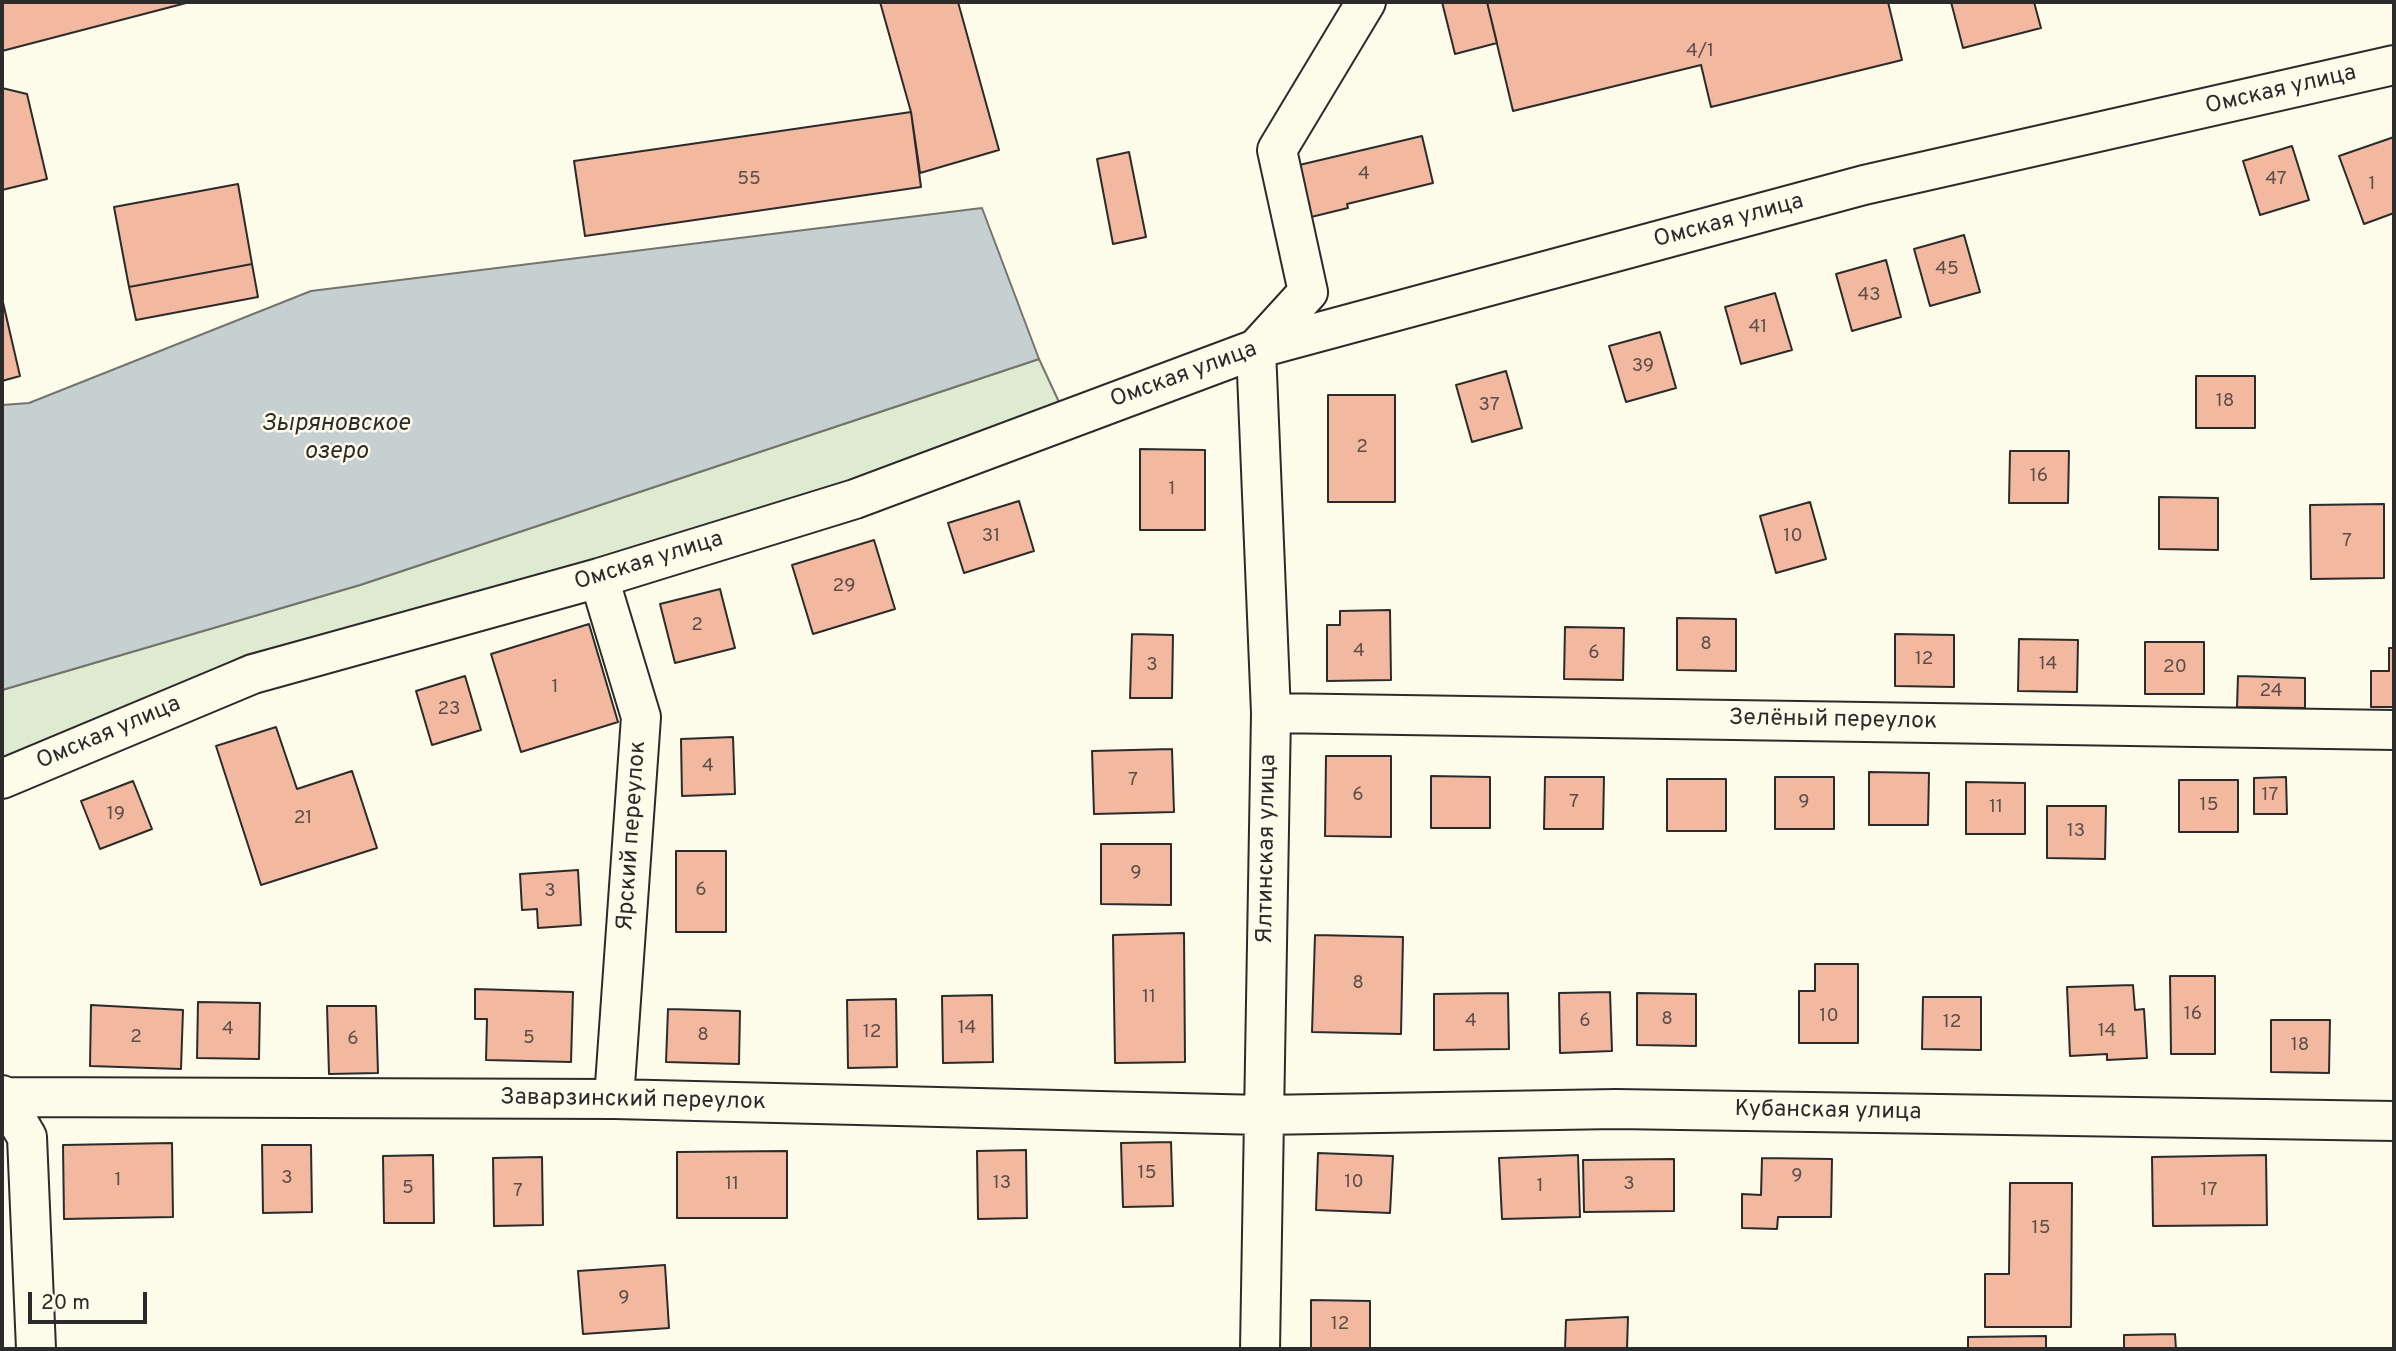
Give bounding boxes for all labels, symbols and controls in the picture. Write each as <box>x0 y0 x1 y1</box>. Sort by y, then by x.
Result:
house number: 4/1 <box>1686 41 1714 63</box>
street label: Омская улица <box>2203 60 2359 122</box>
house number: 4 <box>1358 164 1370 186</box>
house number: 55 <box>737 169 761 191</box>
house number: 47 <box>2265 169 2287 191</box>
house number: 1 <box>2368 174 2376 196</box>
street label: Омская улица <box>1651 189 1807 255</box>
house number: 45 <box>1935 259 1959 281</box>
house number: 43 <box>1857 285 1881 307</box>
house number: 41 <box>1749 317 1767 339</box>
street label: Омская улица <box>1107 337 1261 415</box>
house number: 39 <box>1632 356 1654 378</box>
house number: 18 <box>2216 391 2234 413</box>
house number: 37 <box>1478 395 1500 417</box>
water label: Зыряновское озеро <box>262 411 410 467</box>
house number: 2 <box>1356 437 1368 459</box>
house number: 16 <box>2030 466 2048 488</box>
house number: 1 <box>1168 479 1176 501</box>
street label: Омская улица <box>571 526 727 598</box>
house number: 31 <box>982 526 1000 548</box>
house number: 10 <box>1783 526 1803 548</box>
house number: 7 <box>2342 531 2352 553</box>
house number: 29 <box>833 576 855 598</box>
house number: 2 <box>691 615 703 637</box>
house number: 8 <box>1700 634 1712 656</box>
house number: 4 <box>1353 641 1365 663</box>
house number: 6 <box>1588 643 1600 665</box>
house number: 12 <box>1915 649 1933 671</box>
house number: 14 <box>2039 654 2057 676</box>
house number: 3 <box>1146 655 1158 677</box>
house number: 20 <box>2163 657 2187 679</box>
house number: 1 <box>551 677 559 699</box>
house number: 24 <box>2259 681 2283 703</box>
street label: Омская улица <box>33 691 185 777</box>
house number: 23 <box>437 699 461 721</box>
street label: Зелёный переулок <box>1729 705 1937 737</box>
street label: Ярский переулок <box>613 740 653 932</box>
street label: Ялтинская улица <box>1253 754 1283 944</box>
house number: 4 <box>702 756 714 778</box>
house number: 7 <box>1128 770 1138 792</box>
house number: 6 <box>1352 785 1364 807</box>
house number: 17 <box>2262 785 2278 807</box>
house number: 7 <box>1569 792 1579 814</box>
house number: 9 <box>1798 792 1810 814</box>
house number: 15 <box>2200 795 2218 817</box>
house number: 11 <box>1989 797 2003 819</box>
house number: 19 <box>107 804 125 826</box>
house number: 21 <box>294 808 312 830</box>
house number: 13 <box>2067 821 2085 843</box>
house number: 9 <box>1130 863 1142 885</box>
house number: 6 <box>695 880 707 902</box>
house number: 3 <box>544 881 556 903</box>
house number: 8 <box>1352 973 1364 995</box>
house number: 11 <box>1142 987 1156 1009</box>
house number: 16 <box>2184 1004 2202 1026</box>
house number: 10 <box>1819 1006 1839 1028</box>
house number: 8 <box>1661 1009 1673 1031</box>
house number: 4 <box>1465 1011 1477 1033</box>
house number: 6 <box>1579 1011 1591 1033</box>
house number: 12 <box>1943 1012 1961 1034</box>
house number: 14 <box>958 1018 976 1040</box>
house number: 4 <box>222 1019 234 1041</box>
house number: 14 <box>2098 1021 2116 1043</box>
house number: 12 <box>863 1022 881 1044</box>
house number: 8 <box>697 1025 709 1047</box>
house number: 2 <box>130 1027 142 1049</box>
house number: 5 <box>523 1028 535 1050</box>
house number: 6 <box>347 1029 359 1051</box>
house number: 18 <box>2291 1035 2309 1057</box>
street label: Заварзинский переулок <box>500 1085 766 1117</box>
street label: Кубанская улица <box>1734 1097 1922 1127</box>
house number: 15 <box>1138 1163 1156 1185</box>
house number: 9 <box>1791 1166 1803 1188</box>
house number: 3 <box>281 1168 293 1190</box>
house number: 1 <box>114 1170 122 1192</box>
house number: 10 <box>1344 1172 1364 1194</box>
house number: 13 <box>993 1173 1011 1195</box>
house number: 11 <box>725 1174 739 1196</box>
house number: 3 <box>1623 1174 1635 1196</box>
house number: 1 <box>1536 1176 1544 1198</box>
house number: 5 <box>402 1178 414 1200</box>
house number: 17 <box>2201 1180 2217 1202</box>
house number: 7 <box>513 1181 523 1203</box>
house number: 15 <box>2032 1218 2050 1240</box>
scale bar <box>32 1278 150 1322</box>
house number: 9 <box>618 1288 630 1310</box>
text: 20 m <box>41 1290 90 1317</box>
house number: 12 <box>1331 1314 1349 1336</box>

